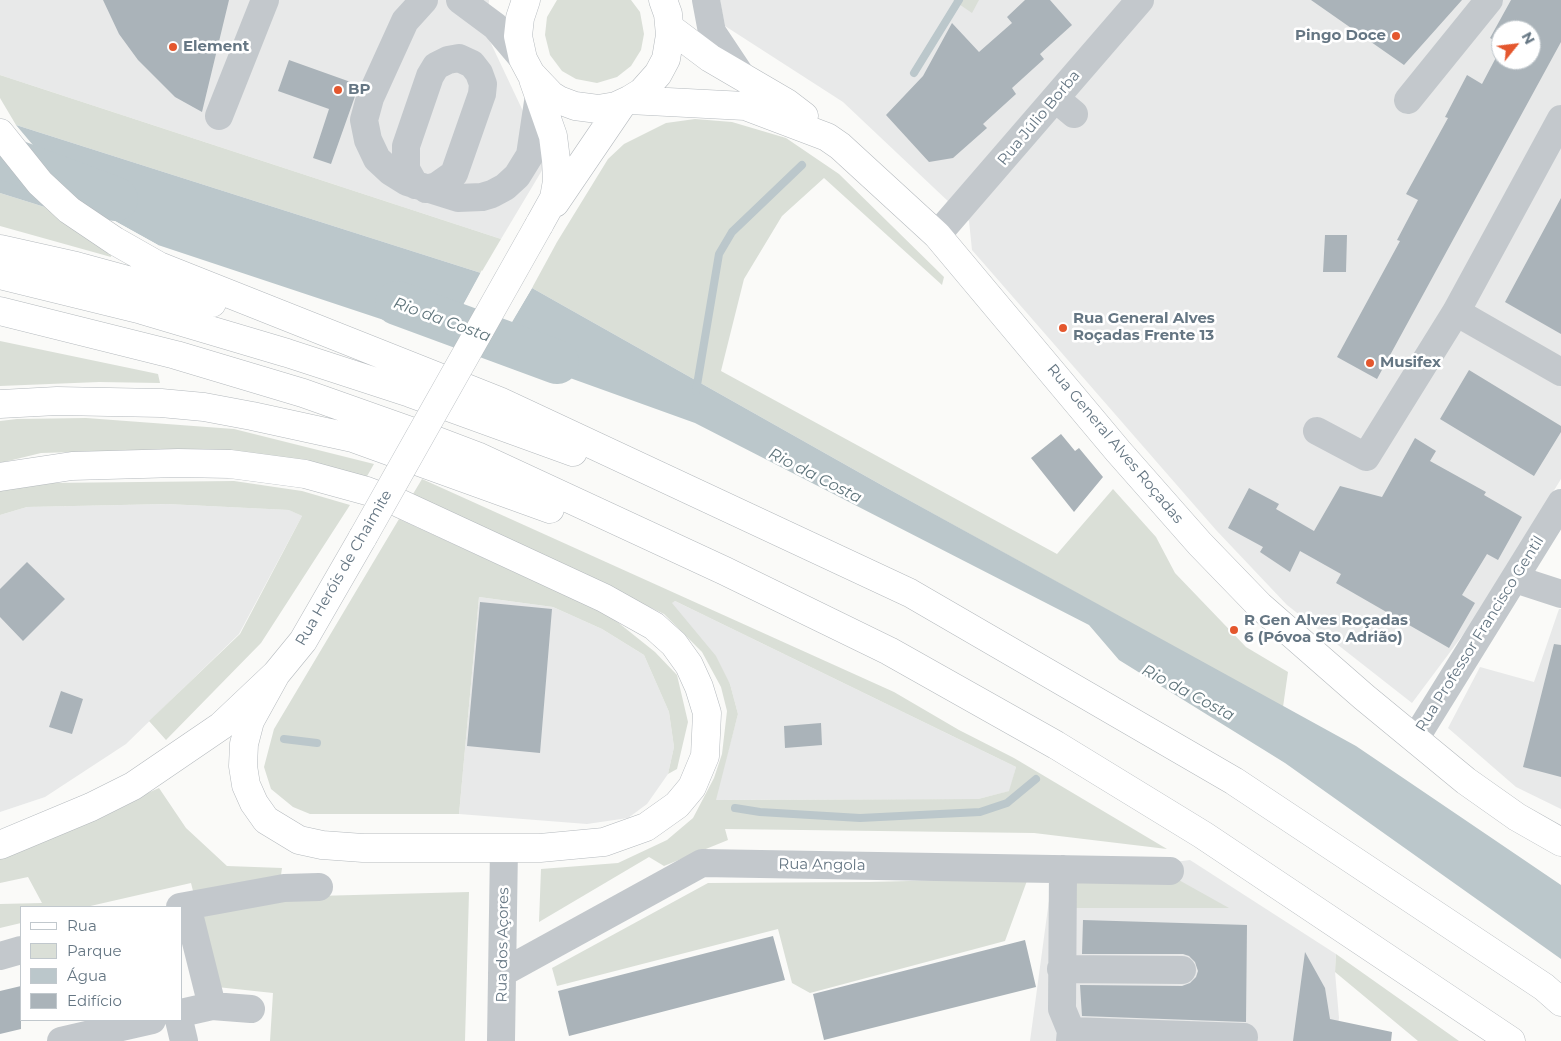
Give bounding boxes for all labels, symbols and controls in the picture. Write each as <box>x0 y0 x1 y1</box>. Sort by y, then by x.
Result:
north arrow <box>1491 20 1541 70</box>
place label: Pingo Doce <box>1295 27 1386 45</box>
text: N <box>1518 29 1539 48</box>
marker: Pingo Doce <box>1390 30 1402 42</box>
place label: Element <box>183 38 249 56</box>
marker: Element <box>167 41 179 53</box>
street label: Rua Júlio Borba <box>994 67 1084 169</box>
place label: BP <box>348 81 370 99</box>
marker: BP <box>332 84 344 96</box>
water label: Rio da Costa <box>391 294 493 346</box>
place label: Rua General Alves Roçadas Frente 13 <box>1073 310 1215 345</box>
marker: Rua General Alves Roçadas Frente 13 <box>1057 322 1069 334</box>
place label: Musifex <box>1380 354 1441 372</box>
marker: Musifex <box>1364 357 1376 369</box>
street label: Rua General Alves Roçadas <box>1043 361 1187 527</box>
water label: Rio da Costa <box>765 444 865 508</box>
street label: Rua Heróis de Chaimite <box>292 487 396 649</box>
street label: Rua Professor Francisco Gentil <box>1412 533 1548 735</box>
place label: R Gen Alves Roçadas 6 (Póvoa Sto Adrião) <box>1244 612 1408 647</box>
marker: R Gen Alves Roçadas 6 (Póvoa Sto Adrião) <box>1228 624 1240 636</box>
water label: Rio da Costa <box>1138 661 1238 725</box>
street label: Rua Angola <box>778 855 866 875</box>
street label: Rua dos Açores <box>493 887 513 1003</box>
legend <box>20 906 182 1021</box>
text: Rua <box>67 916 97 935</box>
text: Parque <box>67 941 122 960</box>
text: Água <box>67 966 107 985</box>
text: Edifício <box>67 991 122 1010</box>

